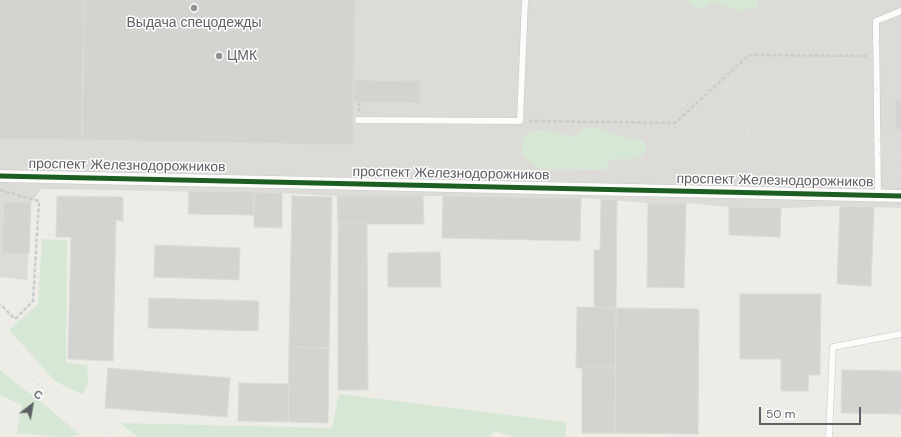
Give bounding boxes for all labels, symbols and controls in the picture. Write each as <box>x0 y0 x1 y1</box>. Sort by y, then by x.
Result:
marker: Выдача спецодежды <box>189 3 199 13</box>
place label: Выдача спецодежды <box>127 15 261 31</box>
place label: ЦМК <box>227 48 257 64</box>
marker: ЦМК <box>214 51 224 61</box>
street label: проспект Железнодорожников <box>28 156 226 176</box>
street label: проспект Железнодорожников <box>352 164 550 184</box>
street label: проспект Железнодорожников <box>676 171 874 191</box>
north arrow <box>12 385 52 425</box>
text: С <box>31 387 45 403</box>
scale bar <box>761 399 863 425</box>
text: 50 m <box>766 406 795 422</box>

